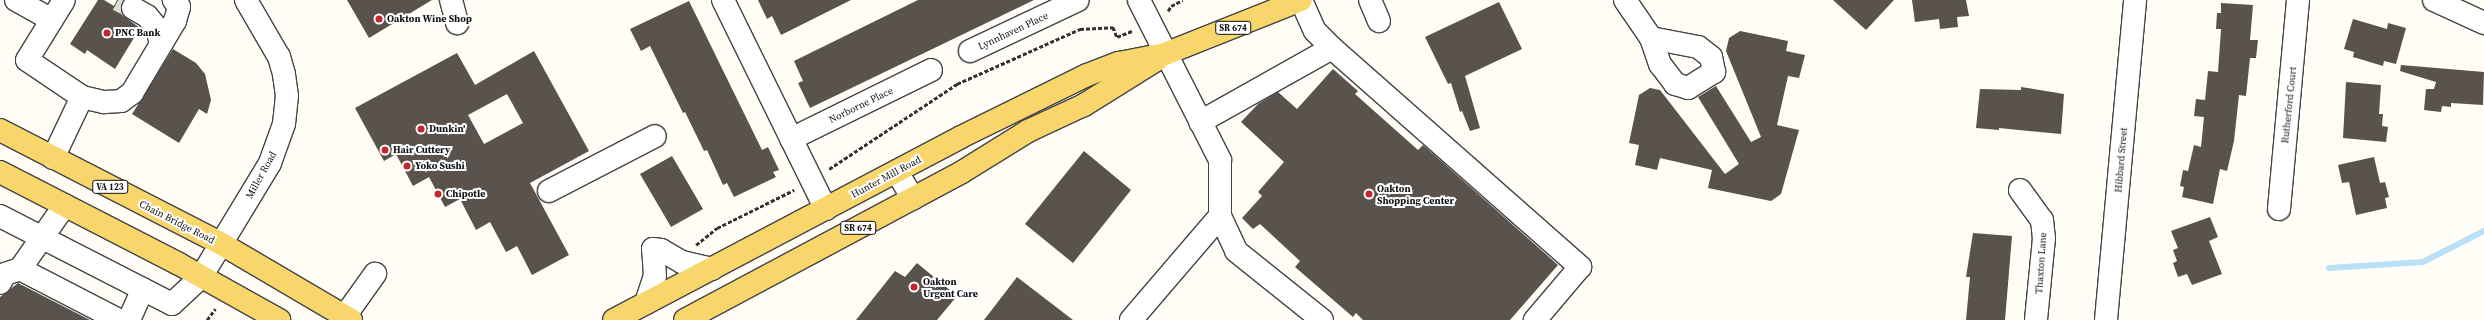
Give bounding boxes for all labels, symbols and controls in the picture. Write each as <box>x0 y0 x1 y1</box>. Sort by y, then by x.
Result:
street label: Lynnhaven Place <box>976 10 1050 52</box>
place label: Oakton Wine Shop <box>387 13 472 25</box>
marker: Oakton Wine Shop <box>374 14 384 24</box>
road number: SR 674 <box>1215 21 1251 35</box>
place label: PNC Bank <box>115 27 160 39</box>
marker: PNC Bank <box>102 28 112 38</box>
street label: Rutherford Court <box>2279 66 2299 144</box>
street label: Norborne Place <box>827 84 895 126</box>
place label: Dunkin' <box>429 123 465 135</box>
marker: Dunkin' <box>416 124 426 134</box>
street label: Hibbard Street <box>2112 127 2130 193</box>
place label: Hair Cuttery <box>393 144 450 156</box>
marker: Hair Cuttery <box>380 145 390 155</box>
street label: Miller Road <box>243 149 279 201</box>
street label: Hunter Mill Road <box>849 154 923 200</box>
place label: Yoko Sushi <box>415 160 465 172</box>
marker: Yoko Sushi <box>402 161 412 171</box>
road number: VA 123 <box>92 180 128 194</box>
place label: Oakton Shopping Center <box>1377 182 1454 206</box>
place label: Chipotle <box>446 188 485 200</box>
marker: Chipotle <box>433 189 443 199</box>
marker: Oakton Shopping Center <box>1364 189 1374 199</box>
street label: Chain Bridge Road <box>137 198 217 246</box>
road number: SR 674 <box>840 221 876 235</box>
street label: Thaxton Lane <box>2033 232 2049 294</box>
place label: Oakton Urgent Care <box>923 275 978 298</box>
marker: Oakton Urgent Care <box>908 281 920 293</box>

